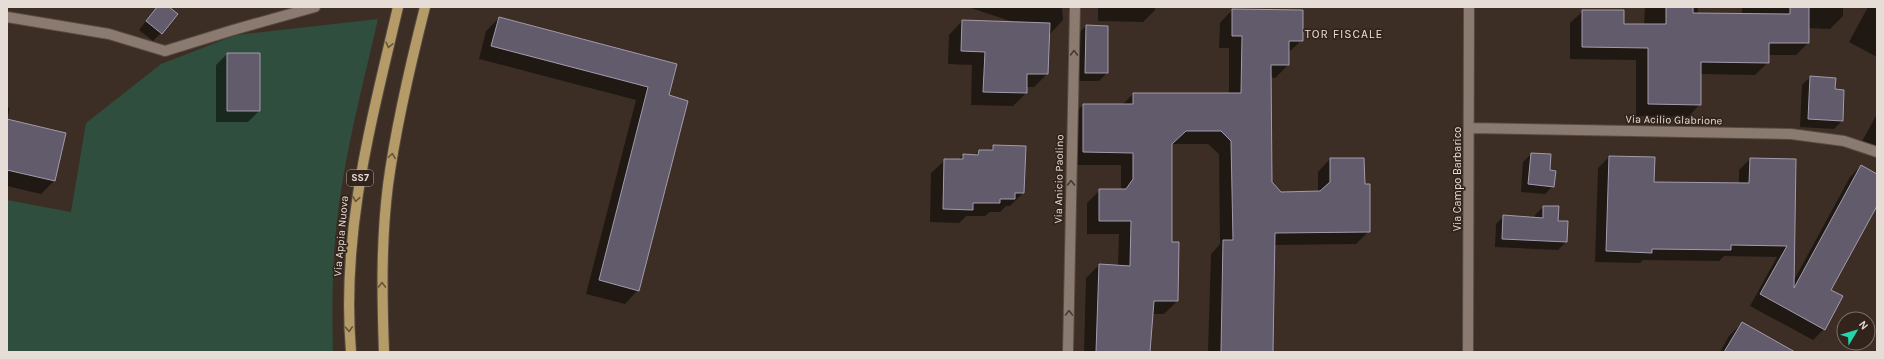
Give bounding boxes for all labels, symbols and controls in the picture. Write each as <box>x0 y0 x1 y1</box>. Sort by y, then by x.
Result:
district label: TOR FISCALE <box>1305 27 1383 41</box>
one-way arrow <box>386 42 394 48</box>
one-way arrow <box>1070 50 1078 56</box>
street label: Via Acilio Glabrione <box>1626 113 1723 127</box>
street label: Via Campo Barbarico <box>1451 127 1464 231</box>
street label: Via Anicio Paolino <box>1052 134 1066 224</box>
one-way arrow <box>387 153 396 159</box>
road number: SS7 <box>347 170 373 186</box>
one-way arrow <box>1067 180 1075 186</box>
street label: Via Appia Nuova <box>331 195 351 277</box>
one-way arrow <box>352 196 361 202</box>
one-way arrow <box>378 282 386 288</box>
one-way arrow <box>1064 310 1073 316</box>
north arrow <box>1836 311 1876 351</box>
text: N <box>1856 318 1871 332</box>
one-way arrow <box>345 326 353 332</box>

